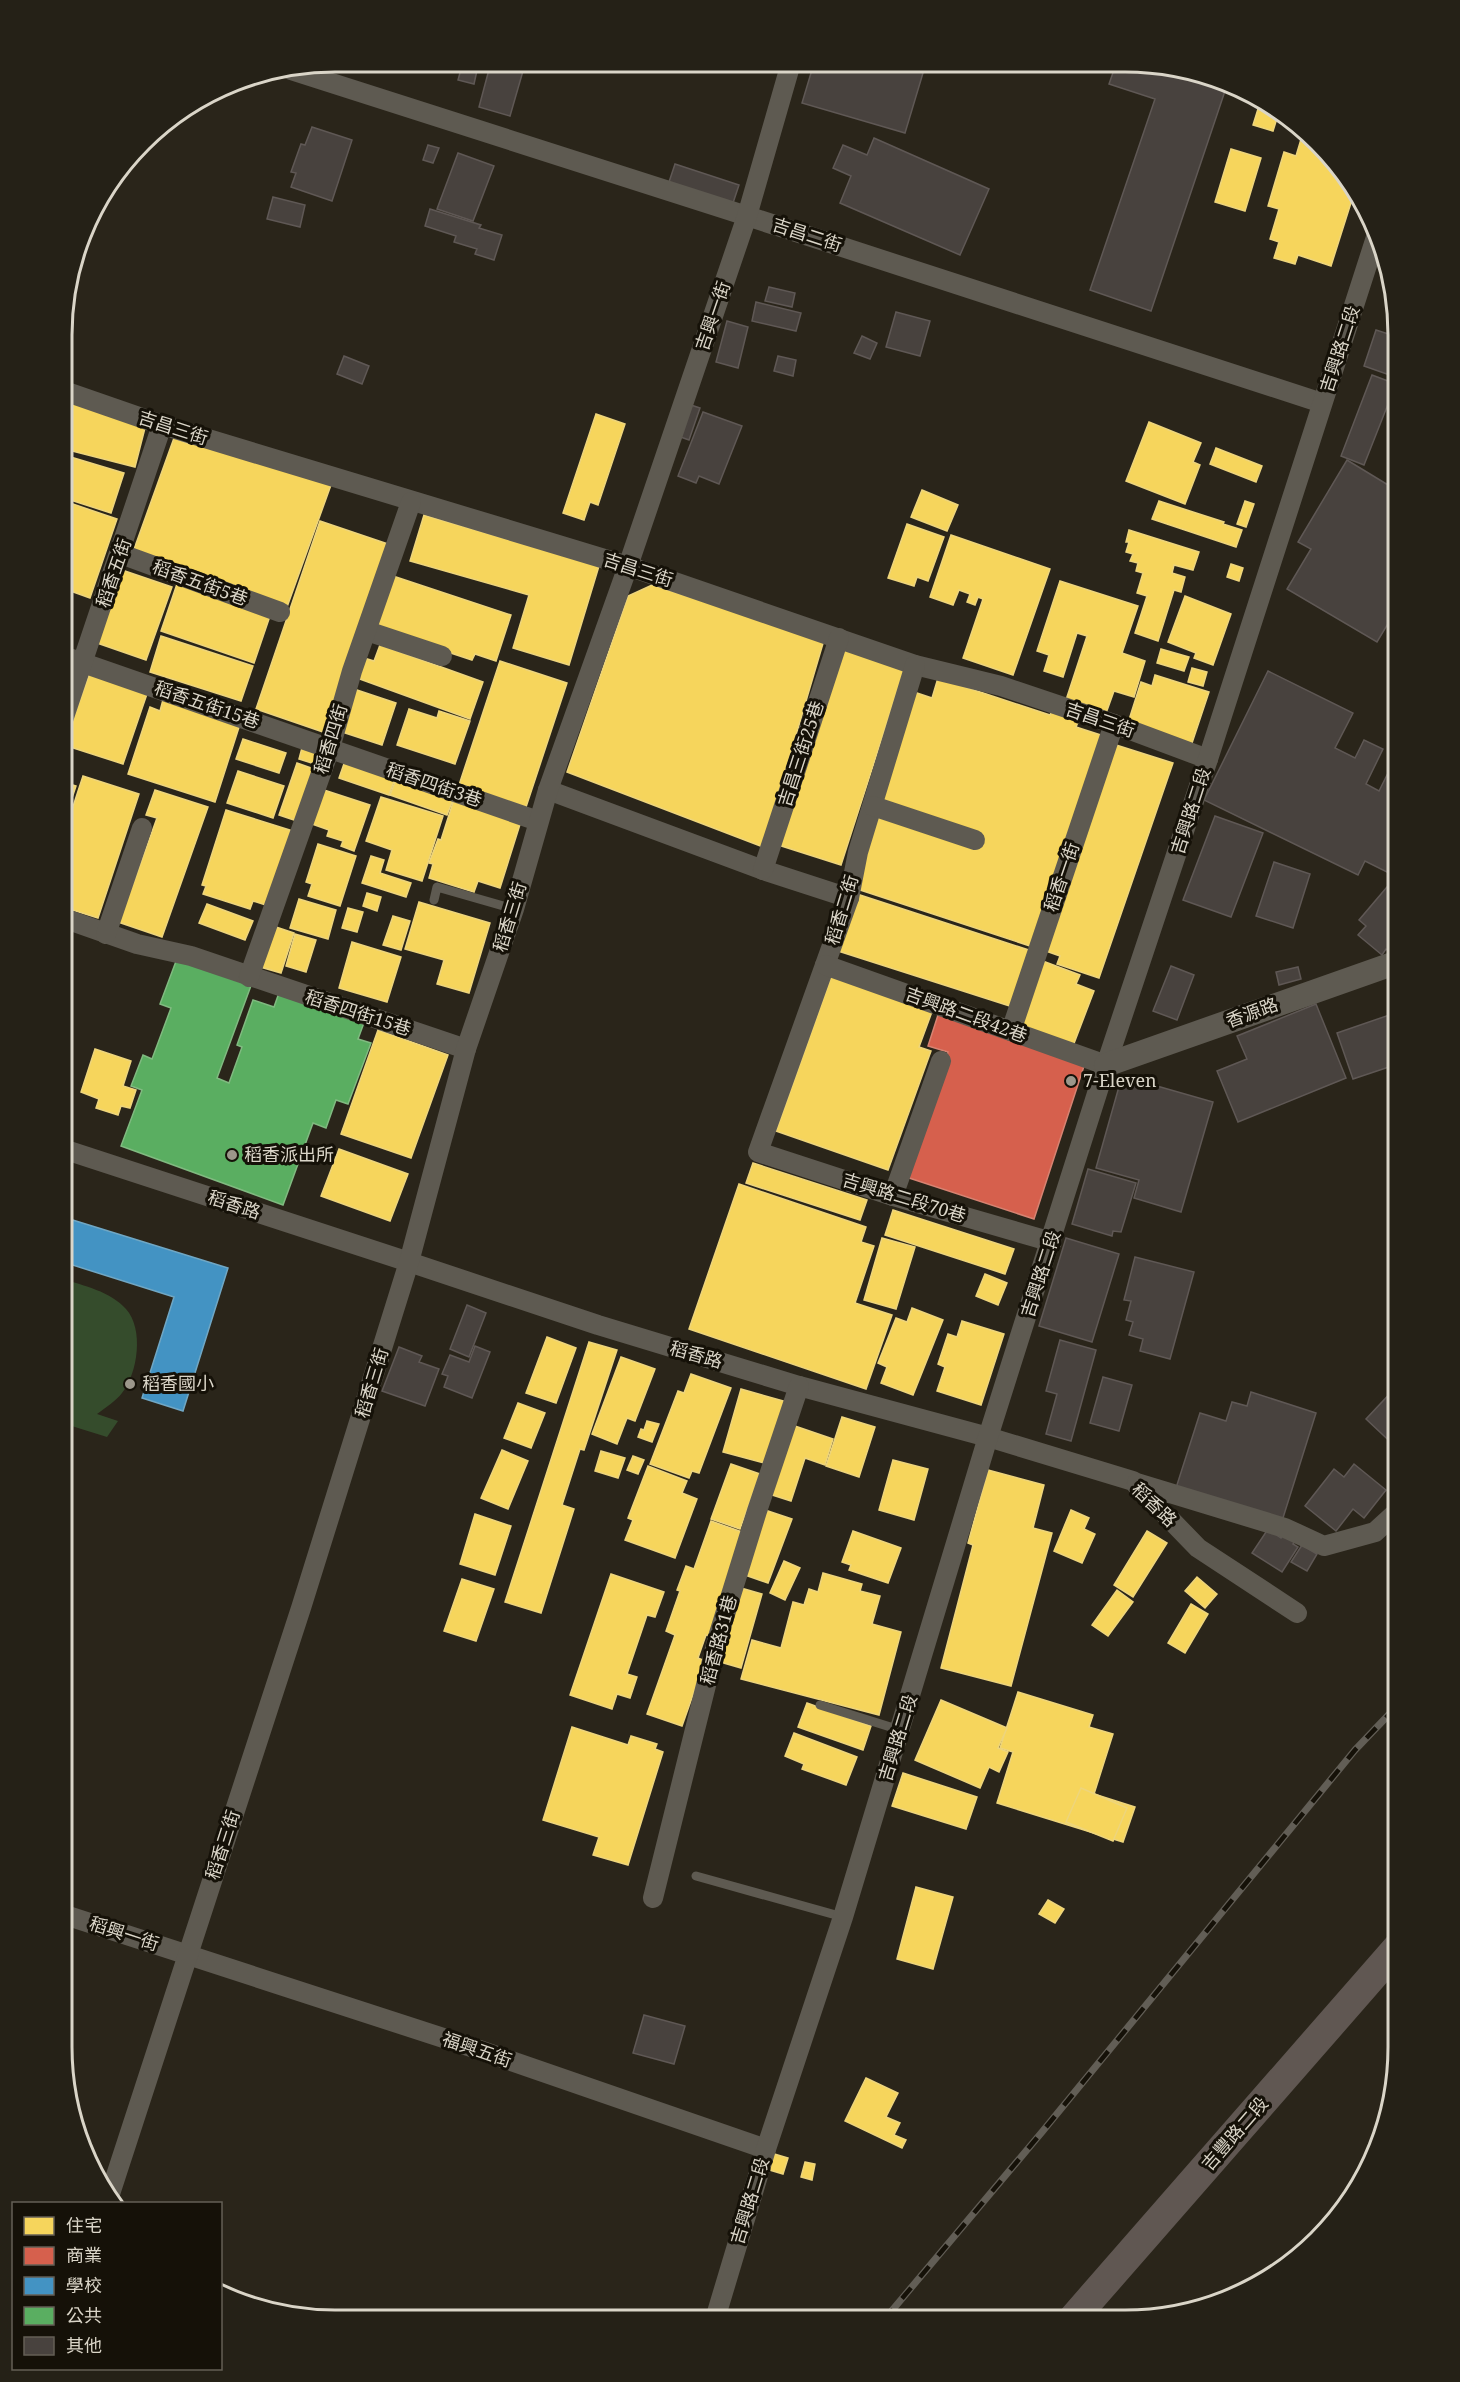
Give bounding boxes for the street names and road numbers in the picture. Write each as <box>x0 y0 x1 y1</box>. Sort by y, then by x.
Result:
street label: 吉昌二街 <box>769 212 845 257</box>
street label: 吉興一街 <box>689 278 735 354</box>
street label: 吉興路二段 <box>1314 302 1364 395</box>
street label: 吉昌三街 <box>135 405 211 450</box>
street label: 稻香五街 <box>90 535 136 611</box>
street label: 吉昌三街 <box>600 547 676 592</box>
street label: 稻香五街5巷 <box>149 554 251 610</box>
street label: 稻香五街15巷 <box>151 675 263 733</box>
street label: 吉昌三街 <box>1062 696 1138 742</box>
street label: 吉昌三街25巷 <box>772 698 828 810</box>
street label: 稻香四街 <box>308 701 352 777</box>
street label: 稻香四街3巷 <box>383 756 486 812</box>
street label: 吉興路二段 <box>1165 764 1215 857</box>
street label: 稻香一街 <box>1038 839 1084 915</box>
street label: 稻香二街 <box>819 872 863 948</box>
street label: 稻香三街 <box>487 879 531 955</box>
street label: 吉興路二段42巷 <box>902 981 1031 1047</box>
street label: 稻香四街15巷 <box>302 984 414 1040</box>
street label: 香源路 <box>1222 992 1281 1033</box>
street label: 吉興路二段70巷 <box>840 1167 969 1227</box>
street label: 稻香路 <box>205 1184 264 1224</box>
street label: 吉興路二段 <box>1015 1227 1065 1320</box>
street label: 稻香路 <box>667 1335 726 1373</box>
street label: 稻香三街 <box>349 1345 393 1421</box>
street label: 稻香路 <box>1127 1477 1182 1532</box>
street label: 稻香路31巷 <box>695 1592 742 1687</box>
street label: 吉興路二段 <box>872 1691 922 1784</box>
street label: 稻香三街 <box>200 1807 245 1883</box>
street label: 稻興一街 <box>86 1911 162 1956</box>
street label: 福興五街 <box>439 2026 515 2072</box>
street label: 吉豐路二段 <box>1196 2092 1273 2175</box>
street label: 吉興路二段 <box>724 2154 774 2247</box>

